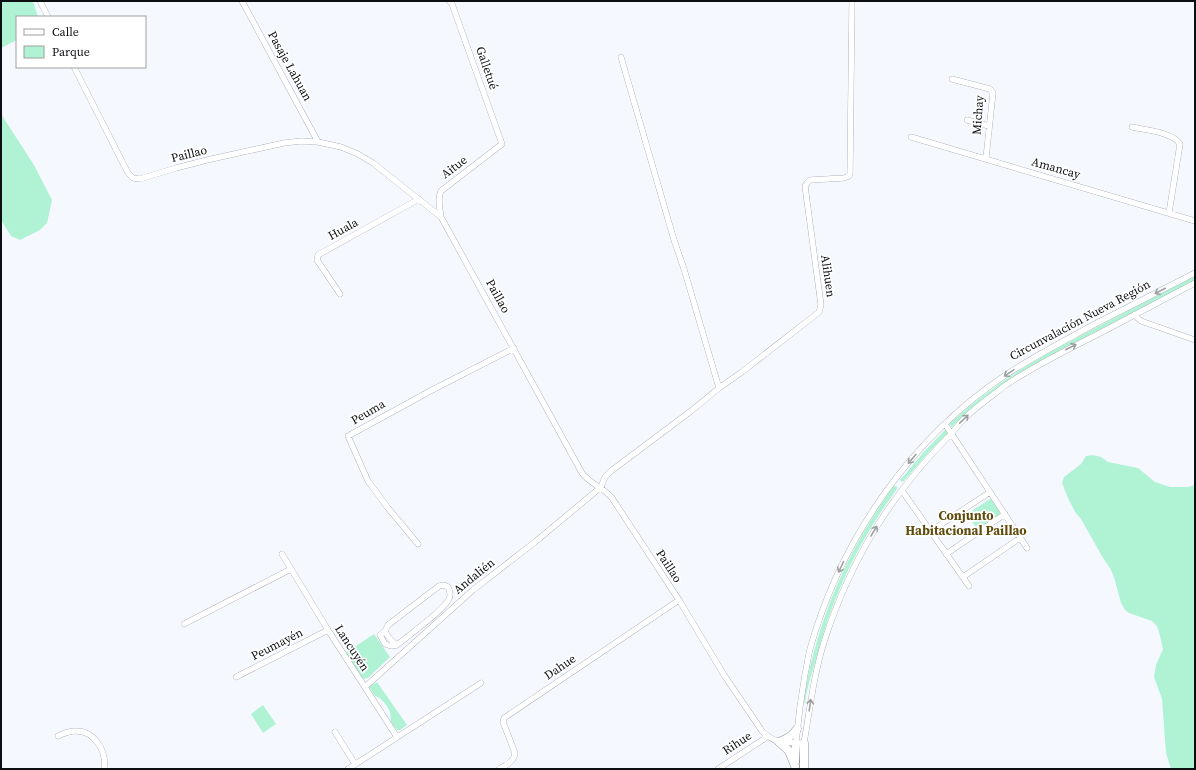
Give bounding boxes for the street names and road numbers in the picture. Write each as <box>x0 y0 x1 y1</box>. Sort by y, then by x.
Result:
street label: Pasaje Lahuan <box>264 28 316 104</box>
street label: Galletué <box>472 44 502 92</box>
street label: Michay <box>969 94 987 135</box>
street label: Paillao <box>169 142 209 166</box>
street label: Aitue <box>438 152 470 182</box>
street label: Amancay <box>1030 153 1083 183</box>
street label: Huala <box>325 214 362 244</box>
street label: Alihuen <box>817 254 839 298</box>
street label: Paillao <box>482 276 514 316</box>
street label: Circunvalación Nueva Región <box>1007 276 1153 364</box>
street label: Peuma <box>348 395 389 428</box>
street label: Paillao <box>652 546 686 586</box>
street label: Andalién <box>450 554 498 598</box>
street label: Lancuyén <box>331 622 373 674</box>
street label: Peumayén <box>248 624 306 664</box>
street label: Dahue <box>541 651 579 683</box>
street label: Rihue <box>719 728 755 758</box>

